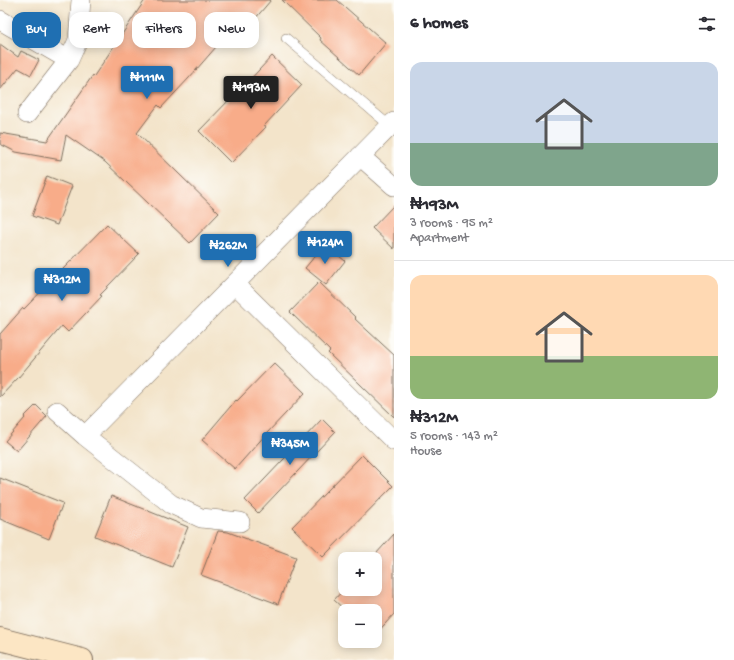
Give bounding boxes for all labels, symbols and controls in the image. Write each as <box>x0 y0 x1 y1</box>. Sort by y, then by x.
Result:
chip: Buy <box>12 12 61 48</box>
chip: Rent <box>69 12 124 48</box>
chip: Filters <box>132 12 196 48</box>
chip: New <box>204 12 259 48</box>
icon: filters <box>696 13 718 35</box>
text: 6 homes <box>410 14 468 34</box>
pin: ₦111M <box>119 66 175 100</box>
text: ₦111M <box>130 71 164 86</box>
pin: ₦193M <box>223 76 279 110</box>
text: ₦193M <box>233 81 269 96</box>
icon: home <box>528 88 600 160</box>
text: ₦193M <box>410 196 458 216</box>
text: 3 rooms · 95 m² <box>410 216 493 231</box>
pin: ₦124M <box>297 231 353 265</box>
text: Apartment <box>410 231 469 246</box>
pin: ₦262M <box>200 234 256 268</box>
text: ₦124M <box>307 236 343 251</box>
text: ₦262M <box>209 239 247 254</box>
pin: ₦312M <box>34 268 90 302</box>
text: ₦312M <box>44 273 80 288</box>
icon: home <box>528 301 600 373</box>
text: ₦312M <box>410 409 458 429</box>
text: 5 rooms · 143 m² <box>410 429 498 444</box>
pin: ₦345M <box>262 432 318 466</box>
text: ₦345M <box>271 437 309 452</box>
text: House <box>410 444 442 459</box>
map controls <box>338 552 382 648</box>
button: + <box>338 552 382 596</box>
button: − <box>338 604 382 648</box>

